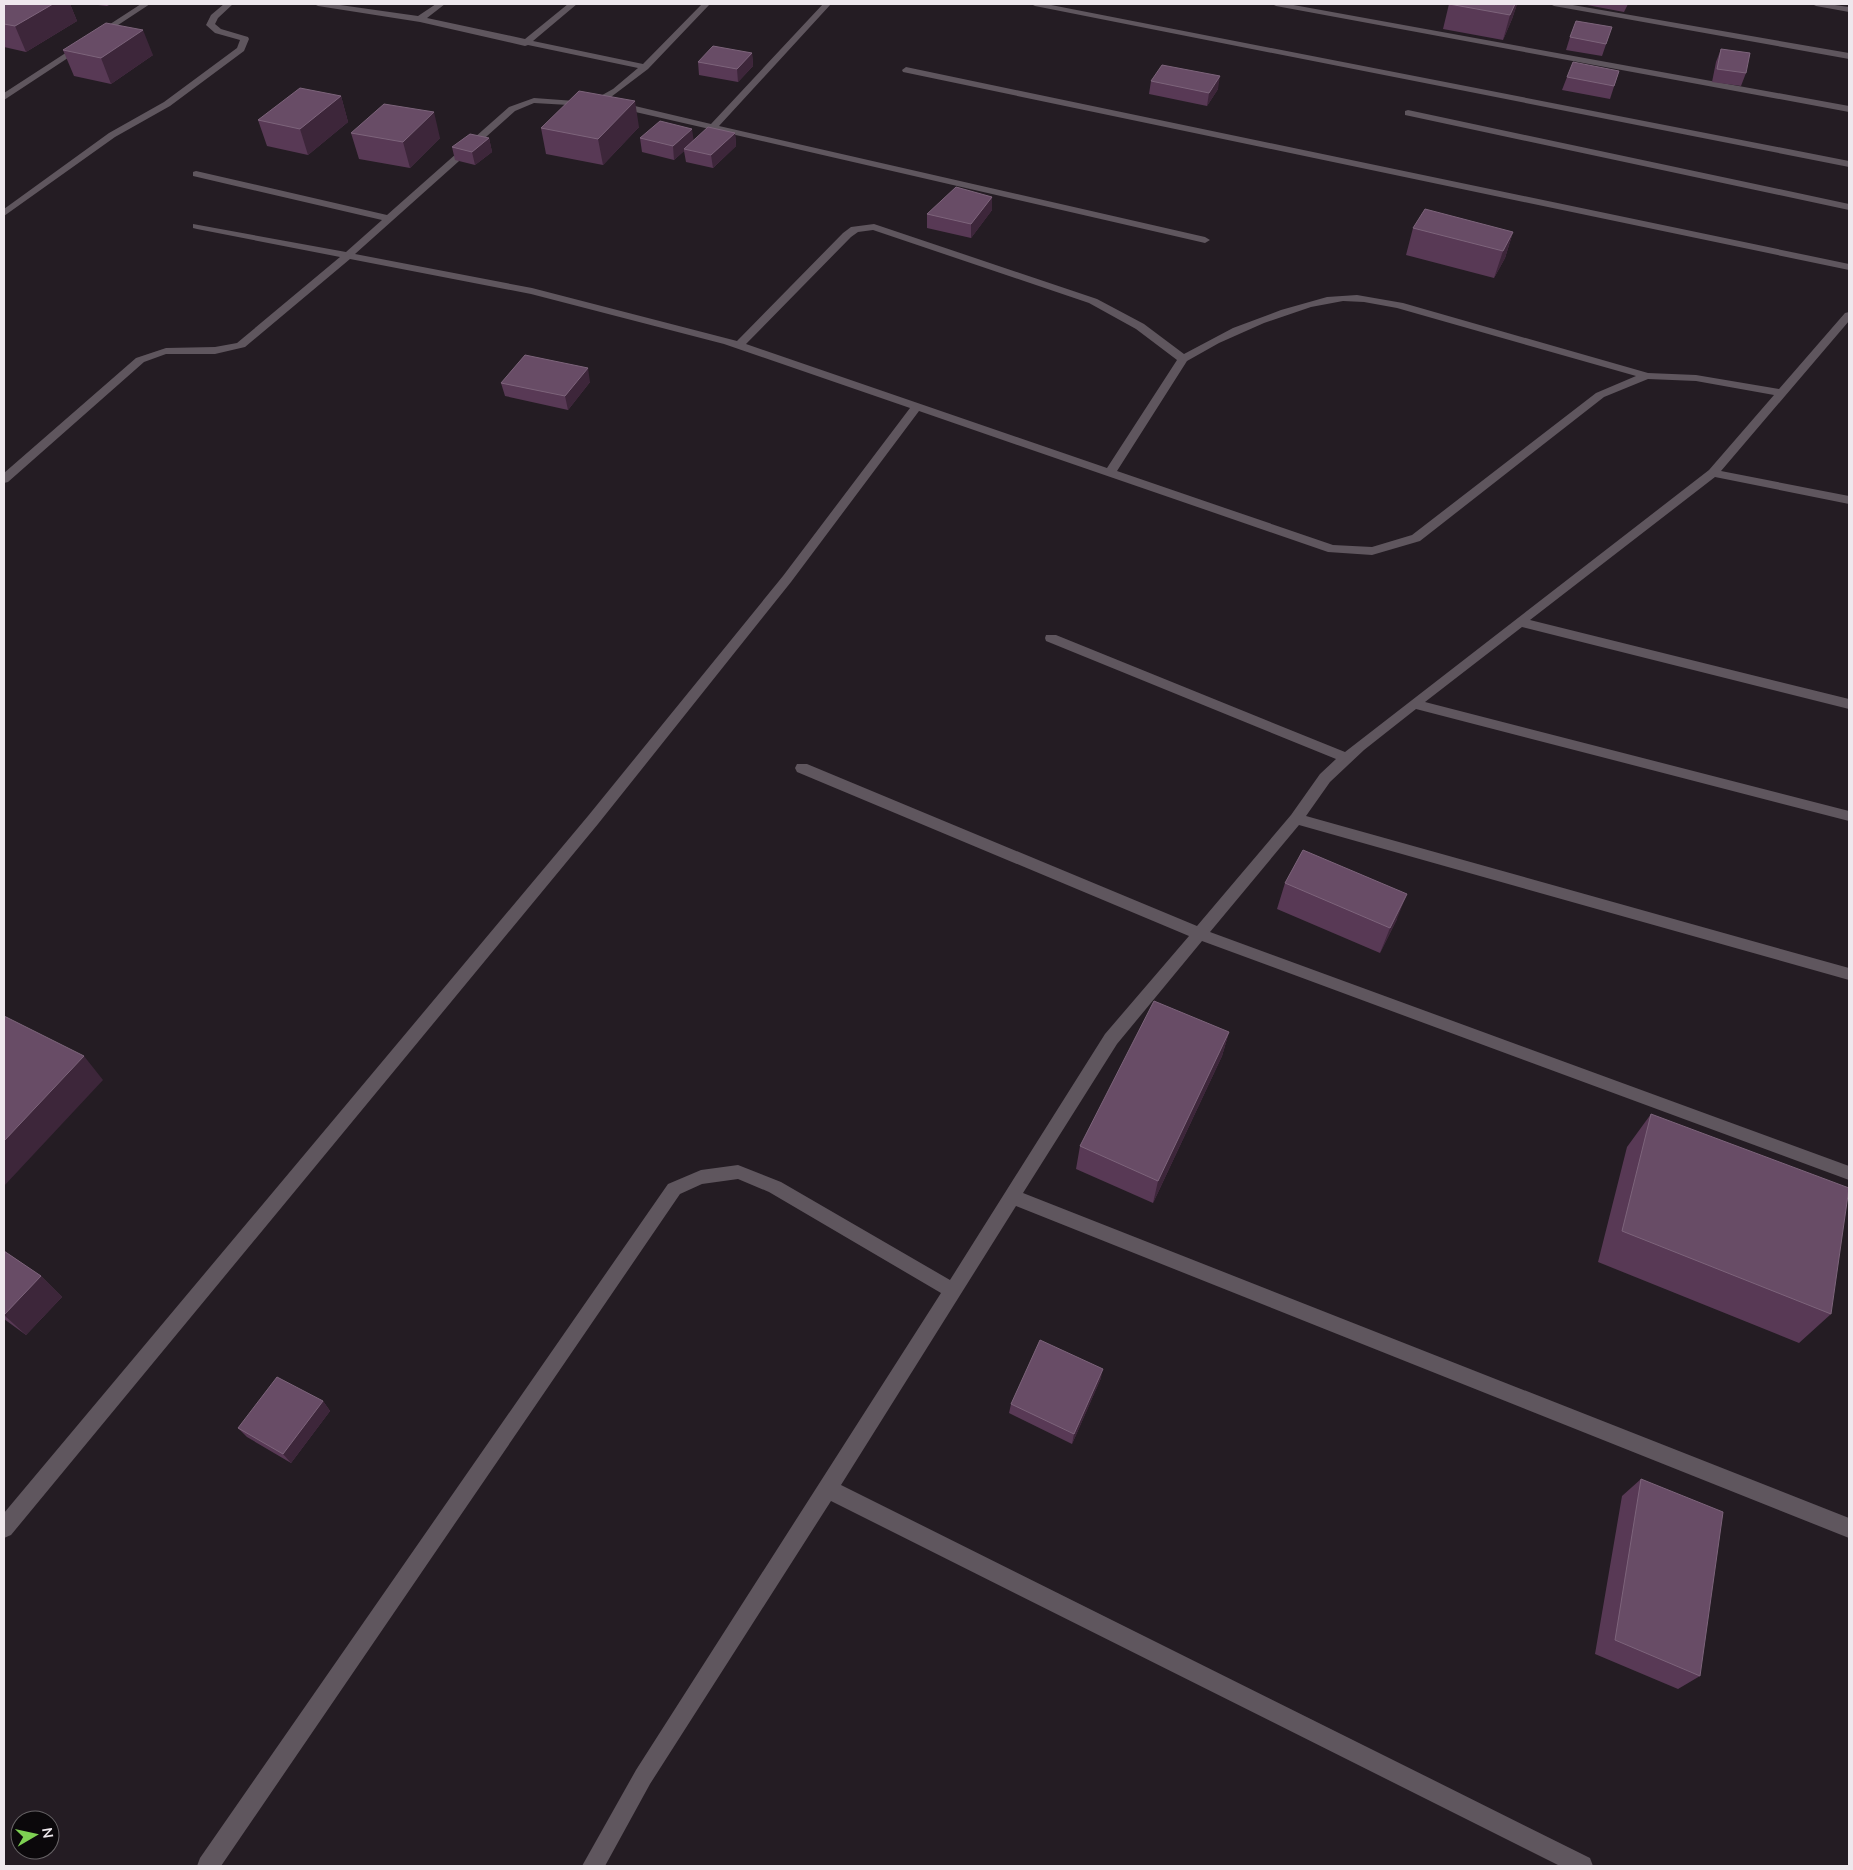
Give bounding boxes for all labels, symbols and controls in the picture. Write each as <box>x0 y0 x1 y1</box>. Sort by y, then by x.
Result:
north arrow <box>10 1810 60 1860</box>
text: N <box>37 1826 58 1840</box>

